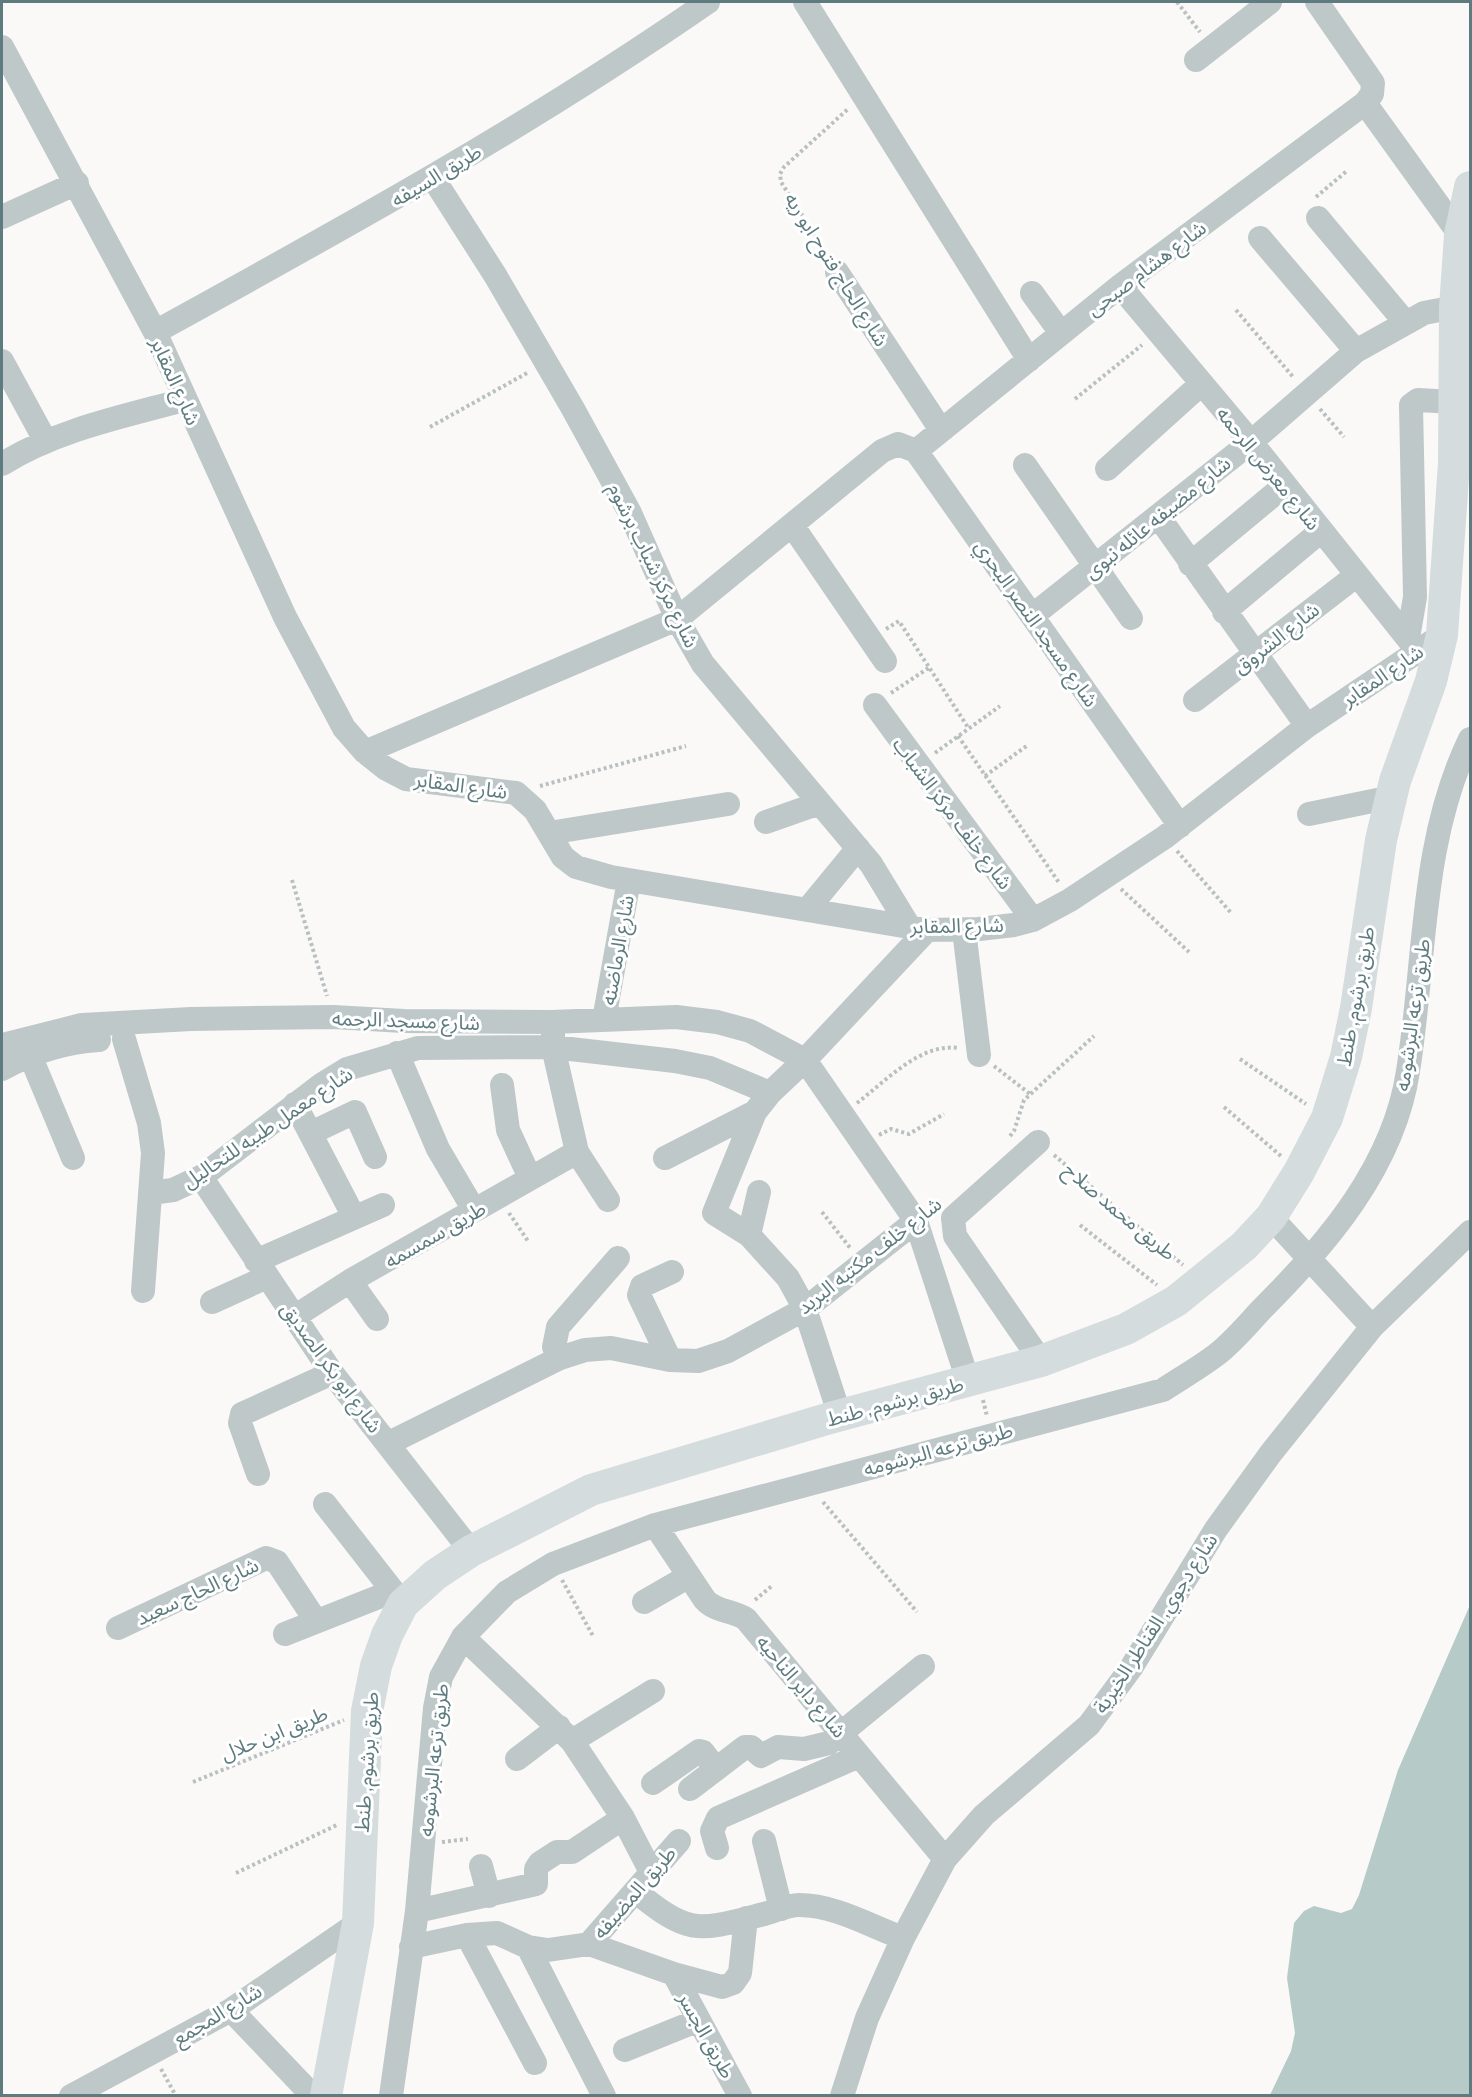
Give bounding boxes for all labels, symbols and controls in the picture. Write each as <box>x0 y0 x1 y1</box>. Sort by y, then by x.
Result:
street label: طريق السيفه <box>386 137 486 213</box>
street label: شارع الحاج فتوح ابو ريه <box>777 187 895 352</box>
street label: شارع هشام صبحى <box>1081 214 1213 324</box>
street label: شارع المقابر <box>142 332 207 430</box>
street label: شارع معرض الرحمه <box>1209 401 1327 537</box>
street label: شارع مضيفه عائله نبوى <box>1078 449 1237 586</box>
street label: شارع مركز شباب برشوم <box>601 478 706 653</box>
street label: شارع مسجد النصر البحري <box>967 534 1105 713</box>
street label: شارع الشروق <box>1227 596 1326 682</box>
street label: شارع المقابر <box>1335 638 1429 715</box>
street label: شارع خلف مركز الشباب <box>885 731 1019 896</box>
street label: شارع المقابر <box>412 765 509 807</box>
street label: شارع الرماضنه <box>594 893 642 1007</box>
street label: شارع المقابر <box>909 911 1004 941</box>
street label: طريق برشوم, طنط <box>1329 924 1382 1068</box>
street label: طريق ترعه البرشومه <box>1388 937 1436 1093</box>
street label: شارع مسجد الرحمه <box>332 1004 480 1038</box>
street label: شارع معمل طيبه للتحاليل <box>176 1060 359 1196</box>
street label: طريق محمد صلاح <box>1057 1156 1182 1268</box>
street label: شارع خلف مكتبه البريد <box>791 1190 948 1321</box>
street label: طريق سمسمه <box>380 1194 490 1274</box>
street label: شارع ابو بكر الصديق <box>274 1296 389 1439</box>
street label: طريق برشوم, طنط <box>823 1370 967 1434</box>
street label: طريق ترعه البرشومه <box>860 1416 1016 1482</box>
street label: شارع دجوي, القناطر الخيرية <box>1087 1528 1226 1720</box>
street label: شارع الحاج سعيد <box>131 1551 264 1633</box>
street label: شارع داير الناحيه <box>749 1629 853 1745</box>
street label: طريق ترعه البرشومه <box>412 1682 454 1838</box>
street label: طريق برشوم, طنط <box>348 1691 386 1833</box>
street label: طريق ابن حلال <box>216 1699 332 1767</box>
street label: طريق المضيفه <box>586 1840 682 1944</box>
street label: شارع المجمع <box>167 1977 268 2053</box>
street label: طريق الجسر <box>672 1986 742 2083</box>

